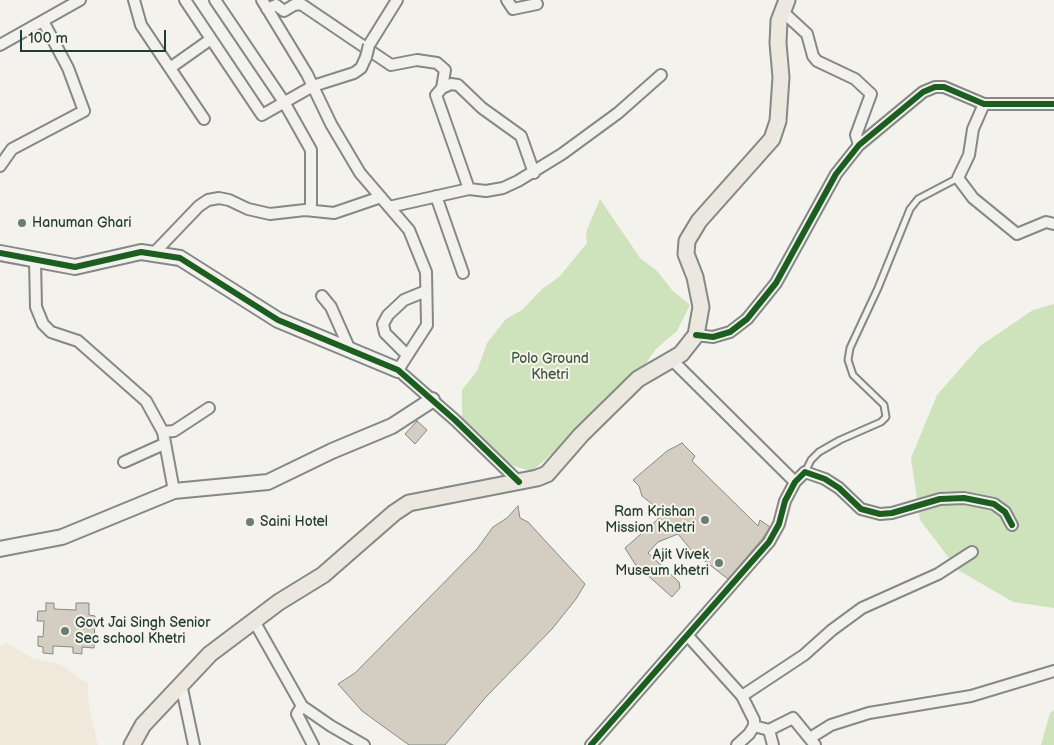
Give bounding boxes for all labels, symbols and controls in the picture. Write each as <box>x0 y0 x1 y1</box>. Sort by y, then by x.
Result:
scale bar <box>22 20 169 52</box>
text: 100 m <box>28 29 68 48</box>
place label: Hanuman Ghari <box>32 215 131 231</box>
marker: Hanuman Ghari <box>16 217 28 229</box>
park label: Polo Ground Khetri <box>511 351 589 384</box>
place label: Ram Krishan Mission Khetri <box>605 504 695 536</box>
place label: Saini Hotel <box>260 514 328 530</box>
marker: Ram Krishan Mission Khetri <box>699 514 711 526</box>
marker: Saini Hotel <box>244 516 256 528</box>
place label: Ajit Vivek Museum khetri <box>615 547 709 580</box>
marker: Ajit Vivek Museum khetri <box>713 557 725 569</box>
place label: Govt Jai Singh Senior Sec school Khetri <box>75 615 210 648</box>
marker: Govt Jai Singh Senior Sec school Khetri <box>59 625 71 637</box>

